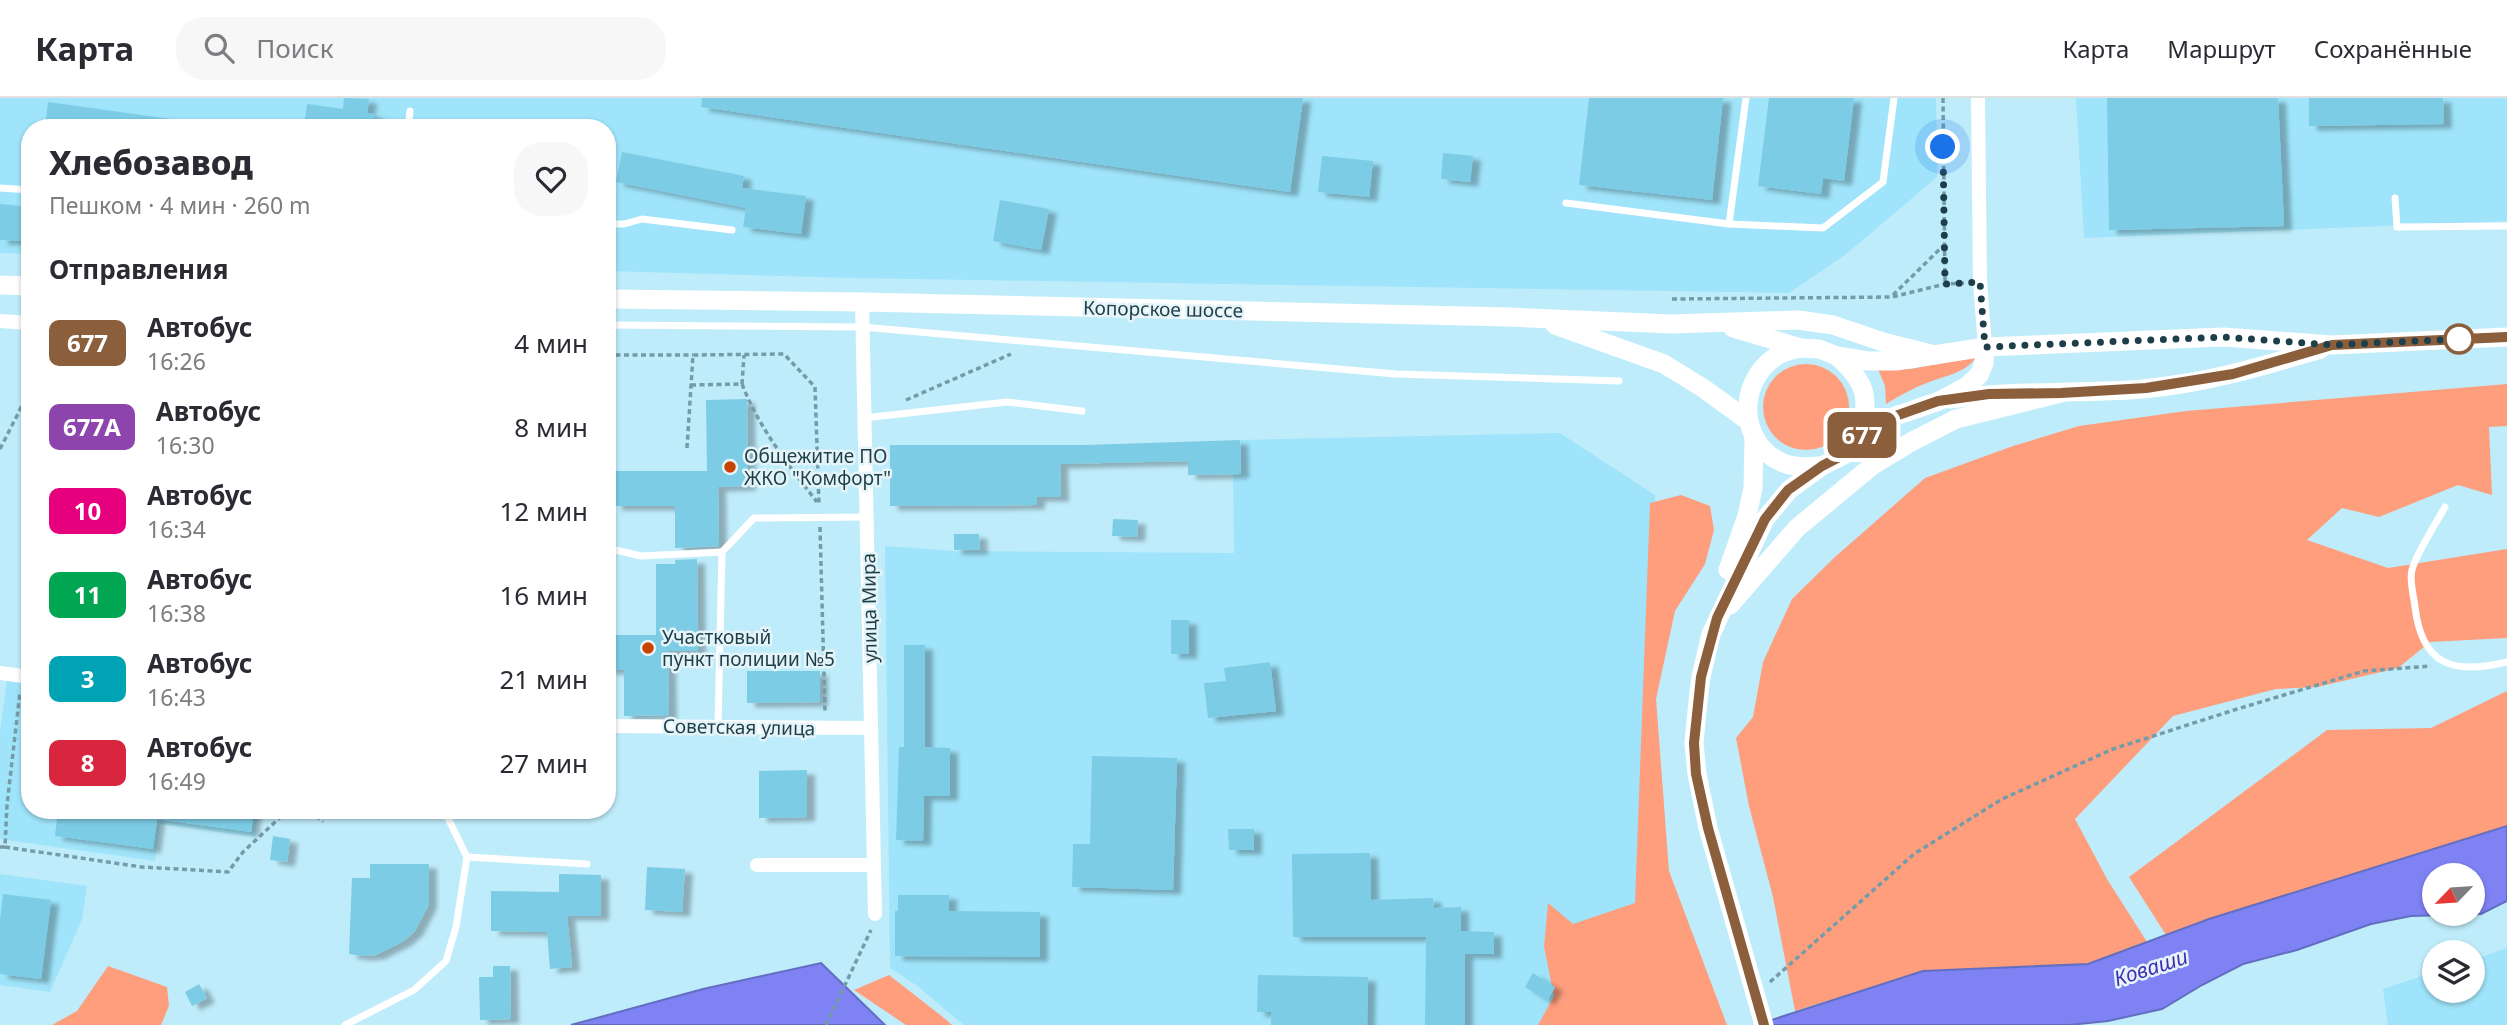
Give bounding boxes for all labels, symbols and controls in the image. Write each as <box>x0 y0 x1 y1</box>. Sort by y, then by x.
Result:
search box <box>176 17 666 80</box>
text: Карта <box>35 26 134 71</box>
icon: search <box>200 29 238 67</box>
text: Поиск <box>256 30 333 66</box>
text: Карта <box>2062 32 2129 65</box>
text: Маршрут <box>2167 32 2276 65</box>
text: Сохранённые <box>2314 32 2472 65</box>
your location <box>1925 129 1960 164</box>
text: Хлебозавод <box>49 140 253 185</box>
button: heart <box>514 142 588 216</box>
text: Пешком · 4 мин · 260 m <box>49 189 311 221</box>
text: Отправления <box>49 251 228 287</box>
street label: Копорское шоссе <box>1083 295 1243 323</box>
text: Автобус <box>147 309 252 345</box>
unlabelled marker <box>2444 324 2474 354</box>
text: 4 мин <box>514 325 588 361</box>
text: 677 <box>67 326 108 359</box>
text: 16:26 <box>147 345 206 377</box>
text: Автобус <box>156 393 261 429</box>
text: 8 мин <box>514 409 588 445</box>
text: 677А <box>63 410 121 443</box>
line badge: 677 <box>1822 412 1902 458</box>
text: 677 <box>1841 418 1883 451</box>
text: 16:30 <box>156 429 215 461</box>
place label: Общежитие ПО ЖКО "Комфорт" <box>744 443 891 491</box>
marker: Общежитие ПО ЖКО "Комфорт" <box>722 459 738 475</box>
text: Автобус <box>147 477 252 513</box>
text: 12 мин <box>499 493 588 529</box>
text: 10 <box>74 494 101 527</box>
text: 16:34 <box>147 513 206 545</box>
street label: улица Мира <box>855 553 883 663</box>
text: Автобус <box>147 561 252 597</box>
text: 16 мин <box>499 577 588 613</box>
text: 11 <box>74 578 101 611</box>
text: 16:38 <box>147 597 206 629</box>
place label: Участковый пункт полиции №5 <box>662 624 835 672</box>
marker: Участковый пункт полиции №5 <box>640 640 656 656</box>
text: Автобус <box>147 645 252 681</box>
text: 21 мин <box>499 661 588 697</box>
text: 3 <box>81 662 94 695</box>
text: 16:43 <box>147 681 206 713</box>
street label: Советская улица <box>663 713 815 741</box>
text: Автобус <box>147 729 252 765</box>
text: 27 мин <box>499 745 588 781</box>
text: 8 <box>81 746 94 779</box>
text: 16:49 <box>147 765 206 797</box>
north arrow <box>2422 863 2485 926</box>
map controls <box>2422 863 2485 1003</box>
button: layers <box>2422 940 2485 1003</box>
water label: Коваши <box>2110 942 2191 992</box>

